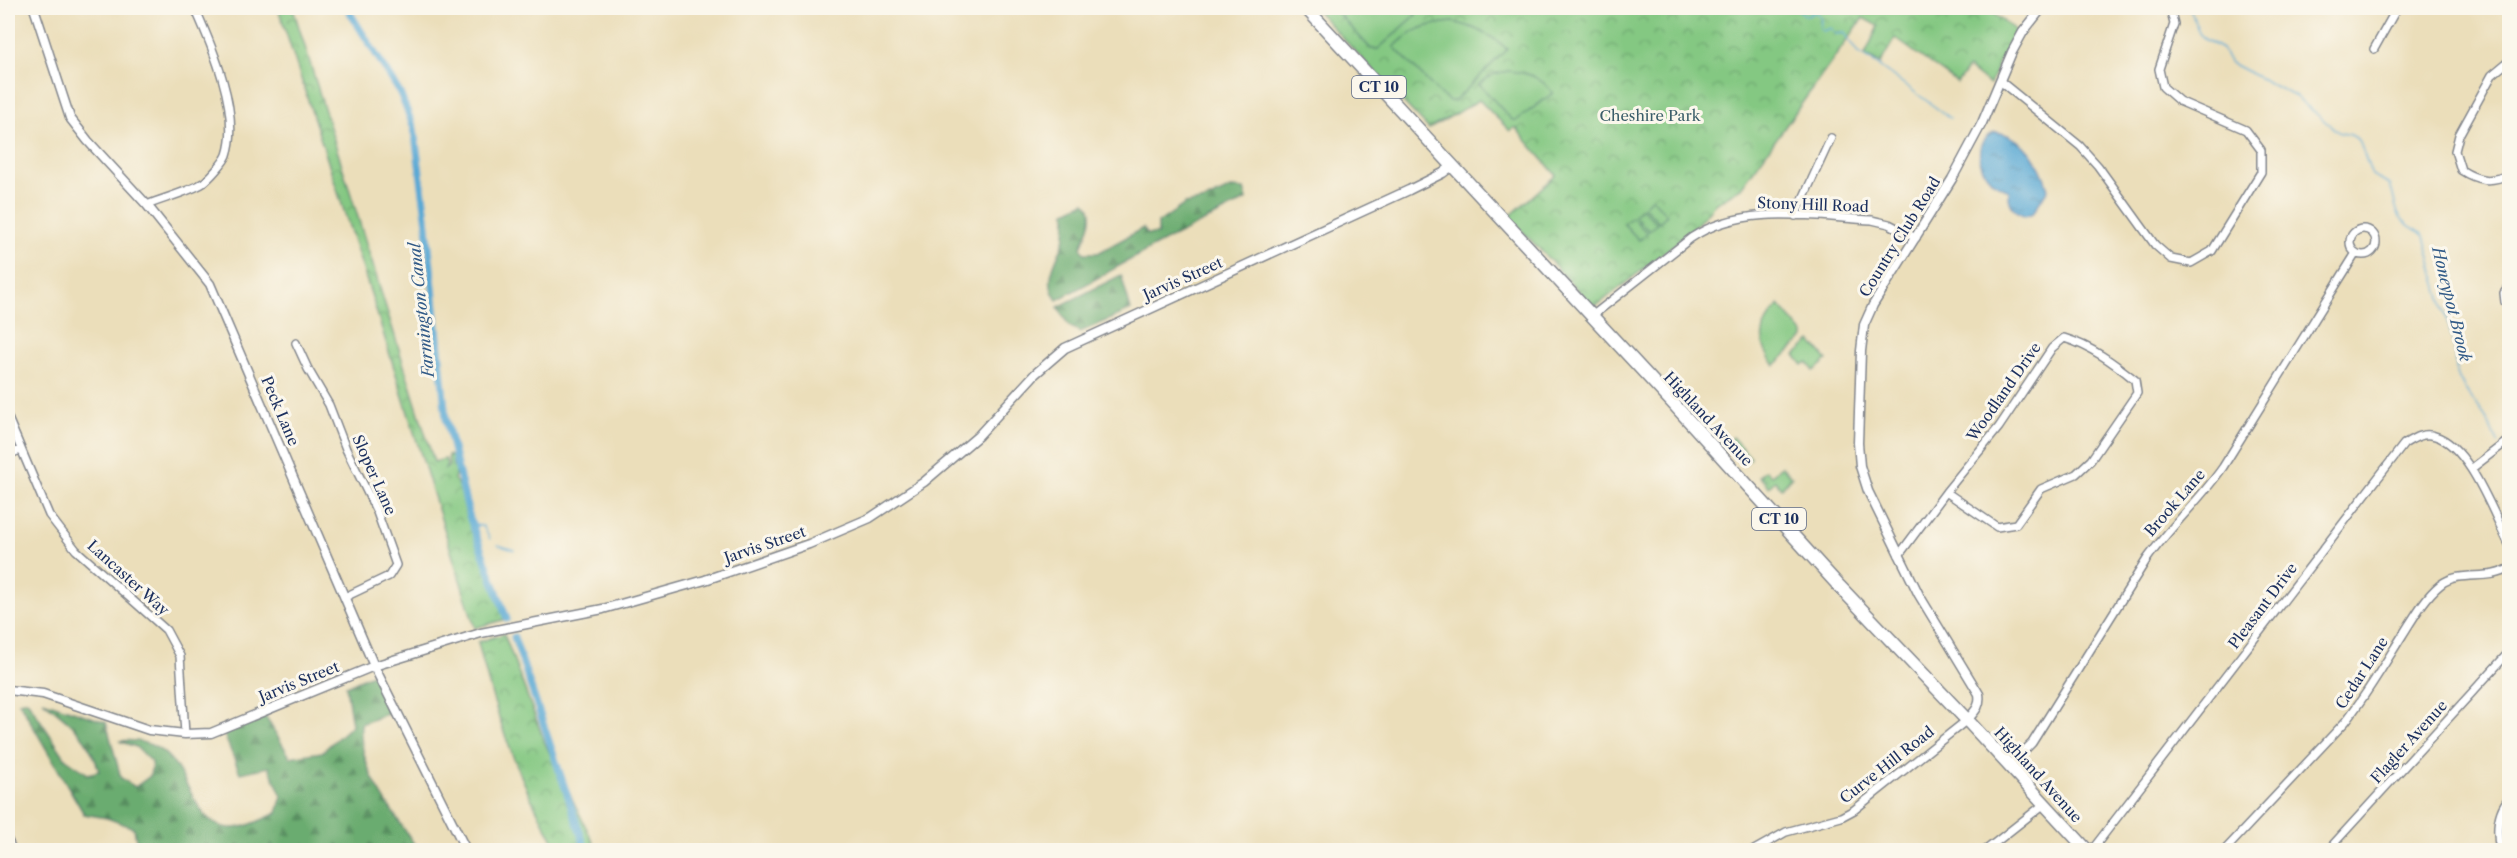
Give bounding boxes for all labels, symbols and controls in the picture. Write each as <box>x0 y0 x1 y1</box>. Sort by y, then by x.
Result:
road number: CT 10 <box>1352 76 1406 98</box>
park label: Cheshire Park <box>1600 106 1702 125</box>
street label: Country Club Road <box>1855 173 1944 300</box>
street label: Stony Hill Road <box>1757 193 1869 216</box>
water label: Farmington Canal <box>404 240 438 380</box>
water label: Honeypot Brook <box>2428 242 2476 364</box>
street label: Jarvis Street <box>1138 252 1226 305</box>
street label: Woodland Drive <box>1962 339 2045 446</box>
street label: Highland Avenue <box>1660 367 1757 470</box>
street label: Peck Lane <box>257 373 304 448</box>
street label: Sloper Lane <box>348 432 401 518</box>
street label: Brook Lane <box>2140 465 2209 540</box>
road number: CT 10 <box>1752 508 1806 530</box>
street label: Jarvis Street <box>720 521 809 568</box>
street label: Lancaster Way <box>84 536 174 620</box>
street label: Pleasant Drive <box>2224 559 2301 652</box>
street label: Cedar Lane <box>2331 633 2392 713</box>
street label: Jarvis Street <box>254 657 342 707</box>
street label: Flagler Avenue <box>2366 696 2451 787</box>
street label: Curve Hill Road <box>1836 722 1938 807</box>
street label: Highland Avenue <box>1990 723 2086 826</box>

